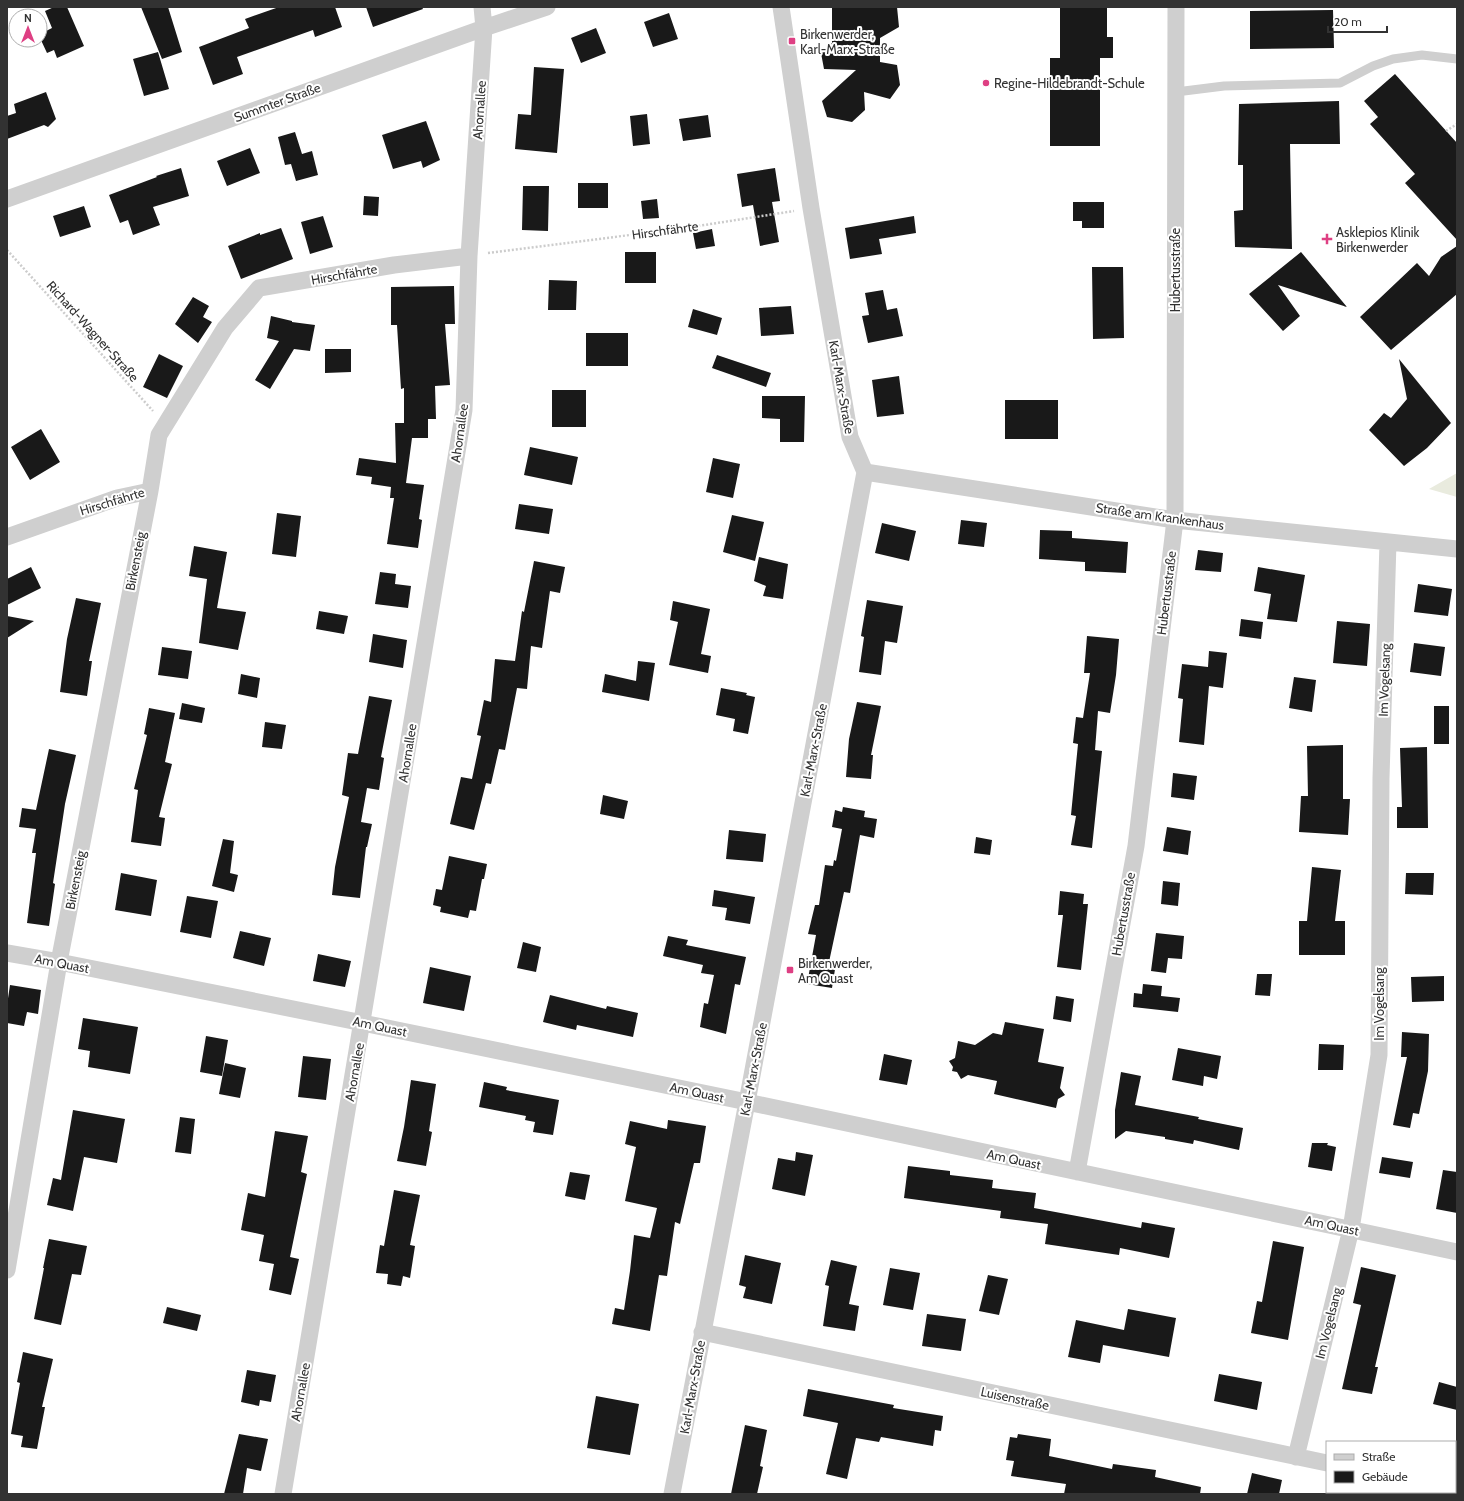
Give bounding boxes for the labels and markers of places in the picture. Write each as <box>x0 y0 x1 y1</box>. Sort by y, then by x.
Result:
place label: Birkenwerder, Karl-Marx-Straße <box>800 26 895 57</box>
marker: Birkenwerder, Karl-Marx-Straße <box>787 36 797 46</box>
place label: Regine-Hildebrandt-Schule <box>994 75 1145 91</box>
marker: Regine-Hildebrandt-Schule <box>981 78 991 88</box>
place label: Asklepios Klinik Birkenwerder <box>1336 224 1420 255</box>
marker: Asklepios Klinik Birkenwerder <box>1321 233 1333 245</box>
place label: Birkenwerder, Am Quast <box>798 955 872 986</box>
marker: Birkenwerder, Am Quast <box>785 965 795 975</box>

